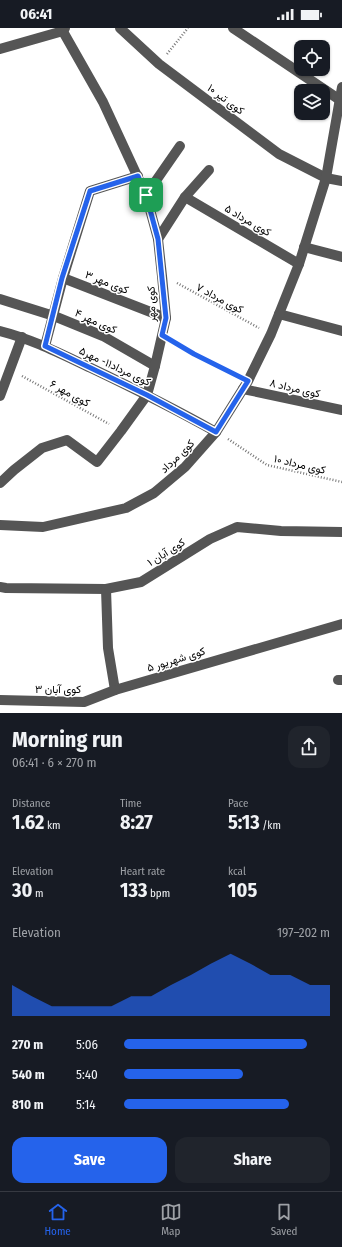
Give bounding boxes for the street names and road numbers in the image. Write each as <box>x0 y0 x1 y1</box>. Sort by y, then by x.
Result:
street label: کوی تیر ۱۰ <box>205 81 247 117</box>
street label: کوی مرداد ۵ <box>222 202 273 239</box>
street label: کوی مهر ۳ <box>83 268 131 297</box>
street label: کوی مرداد ۷ <box>194 281 246 316</box>
street label: کوی مهر <box>145 286 158 323</box>
street label: کوی مهر ۴ <box>73 306 119 337</box>
street label: کوی مرداد۱۱- مهر۵ <box>77 344 153 389</box>
street label: کوی مرداد ۸ <box>268 376 322 401</box>
street label: کوی مهر ۶ <box>48 377 92 410</box>
street label: کوی مرداد <box>158 437 197 476</box>
street label: کوی مرداد ۱۰ <box>273 452 327 477</box>
street label: کوی آبان ۱ <box>145 536 188 569</box>
street label: کوی شهریور ۵ <box>145 644 207 675</box>
street label: کوی آبان ۳ <box>35 683 81 696</box>

